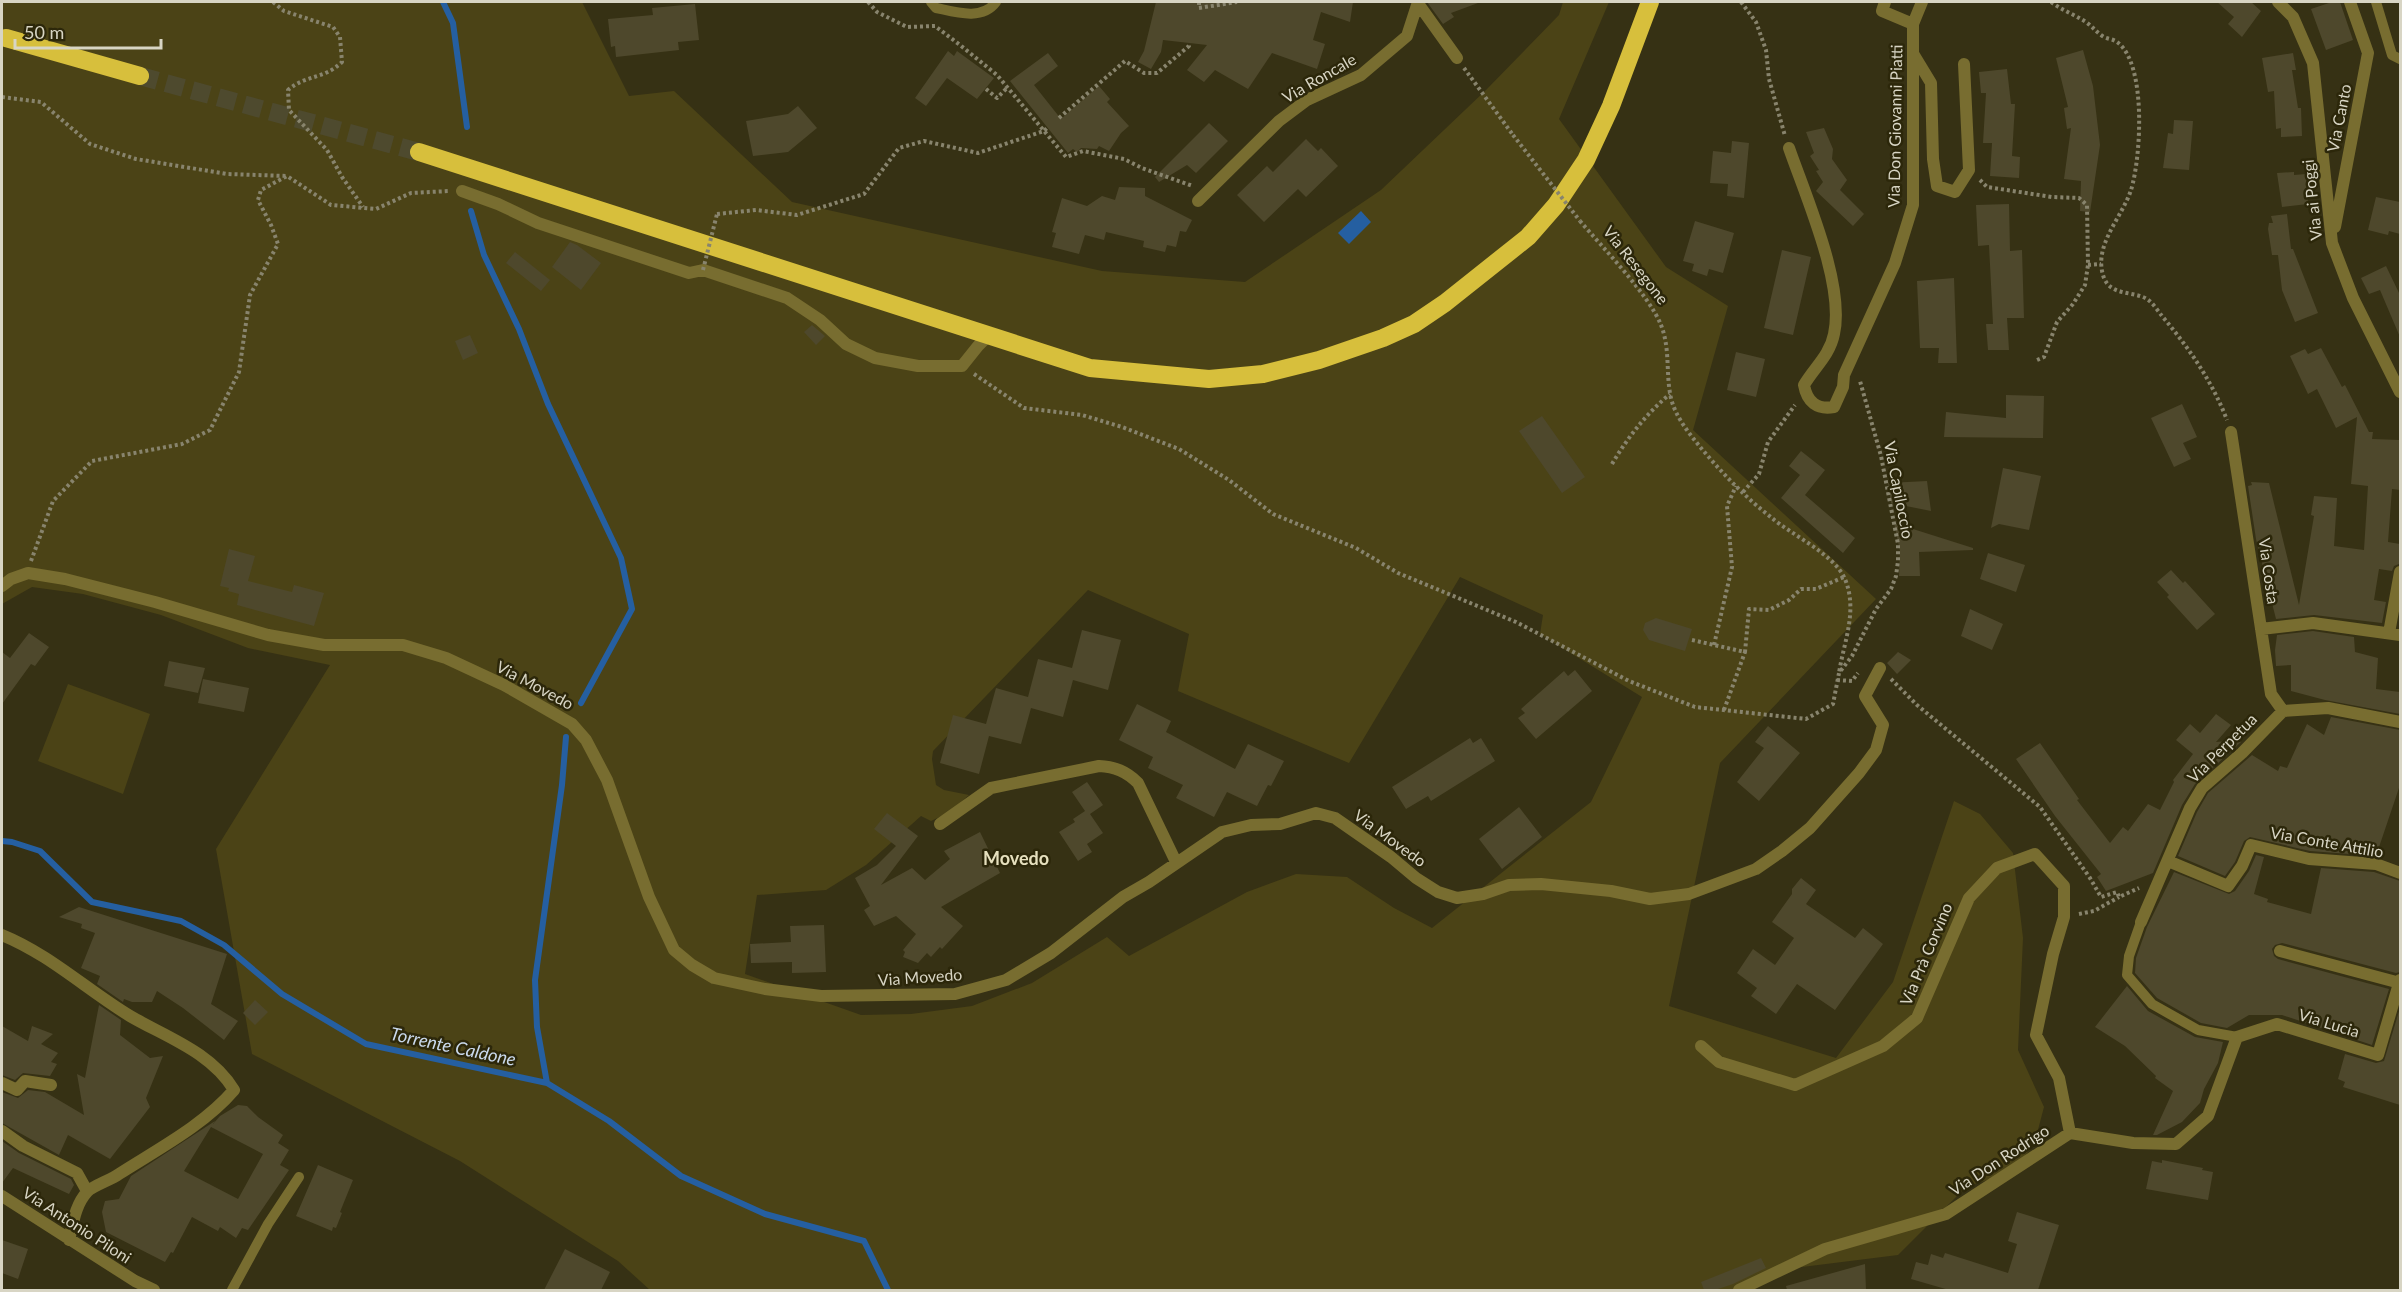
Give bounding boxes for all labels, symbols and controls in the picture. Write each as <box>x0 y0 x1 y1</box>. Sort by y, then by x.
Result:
scale bar <box>15 12 160 50</box>
text: 50 m <box>24 21 64 43</box>
street label: Via Don Giovanni Piatti <box>1884 44 1905 208</box>
street label: Via Roncale <box>1278 49 1359 106</box>
street label: Via Canto <box>2323 82 2354 154</box>
street label: Via ai Poggi <box>2298 159 2325 241</box>
street label: Via Resegone <box>1600 222 1673 308</box>
street label: Via Capiloccio <box>1881 439 1918 540</box>
street label: Via Costa <box>2255 536 2284 605</box>
street label: Via Movedo <box>493 656 577 713</box>
street label: Via Perpetua <box>2183 709 2260 786</box>
street label: Via Movedo <box>1350 805 1430 870</box>
street label: Via Conte Attilio <box>2269 822 2385 861</box>
district label: Movedo <box>983 847 1049 869</box>
street label: Via Prà Corvino <box>1895 900 1956 1008</box>
street label: Via Movedo <box>877 964 963 989</box>
street label: Via Lucia <box>2296 1004 2362 1041</box>
water label: Torrente Caldone <box>388 1022 518 1070</box>
street label: Via Don Rodrigo <box>1945 1120 2052 1199</box>
street label: Via Antonio Piloni <box>19 1182 135 1267</box>

